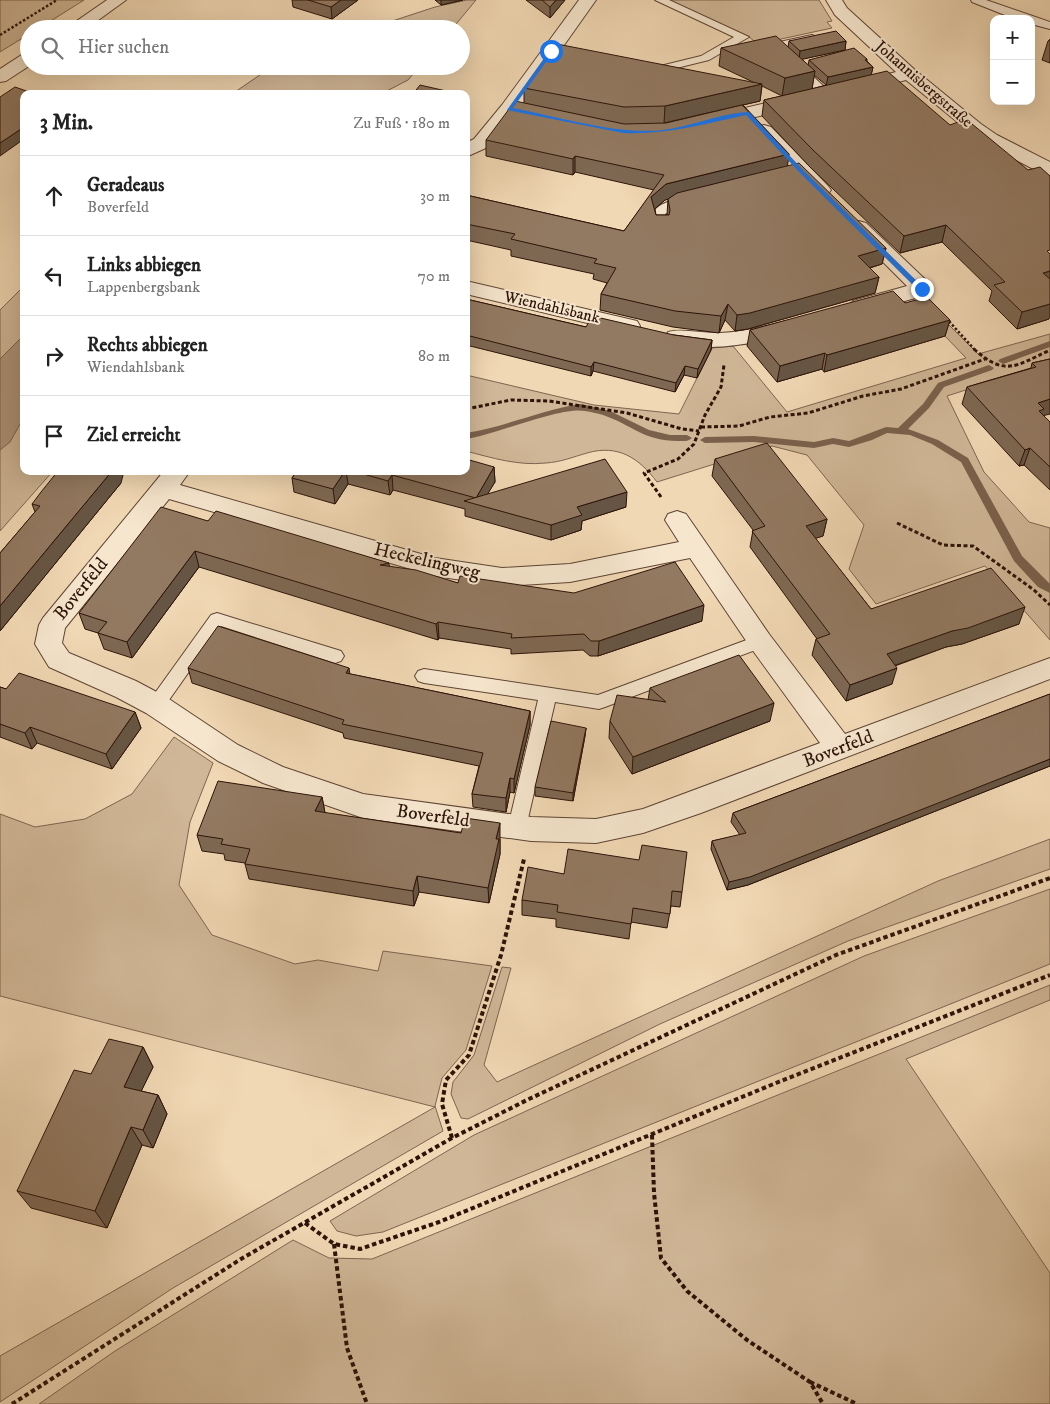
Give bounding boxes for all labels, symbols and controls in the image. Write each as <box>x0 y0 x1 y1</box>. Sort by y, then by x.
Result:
map controls <box>990 15 1035 105</box>
button: + <box>990 15 1035 60</box>
search box <box>20 20 470 75</box>
icon: search <box>38 34 66 62</box>
street label: Johannisbergstraße <box>870 35 977 132</box>
text: Hier suchen <box>78 36 169 59</box>
route start <box>540 40 563 63</box>
button: − <box>990 60 1035 105</box>
text: 3 Min. <box>40 110 93 136</box>
text: Zu Fuß · 180 m <box>353 113 450 133</box>
text: Geradeaus <box>87 174 164 197</box>
icon: ahead <box>40 182 68 210</box>
text: 30 m <box>420 186 450 206</box>
text: Boverfeld <box>87 197 149 217</box>
text: Links abbiegen <box>87 254 201 277</box>
icon: left <box>40 262 68 290</box>
text: 70 m <box>418 266 450 286</box>
text: Lappenbergsbank <box>87 277 200 297</box>
route end <box>911 278 934 301</box>
street label: Wiendahlsbank <box>501 286 602 328</box>
text: Rechts abbiegen <box>87 334 208 357</box>
icon: right <box>40 342 68 370</box>
text: 80 m <box>418 346 450 366</box>
text: Wiendahlsbank <box>87 357 185 377</box>
icon: arrive <box>40 422 68 450</box>
text: Ziel erreicht <box>87 424 181 447</box>
street label: Heckelingweg <box>372 538 483 585</box>
street label: Boverfeld <box>49 553 113 625</box>
street label: Boverfeld <box>800 725 877 773</box>
street label: Boverfeld <box>395 799 472 833</box>

